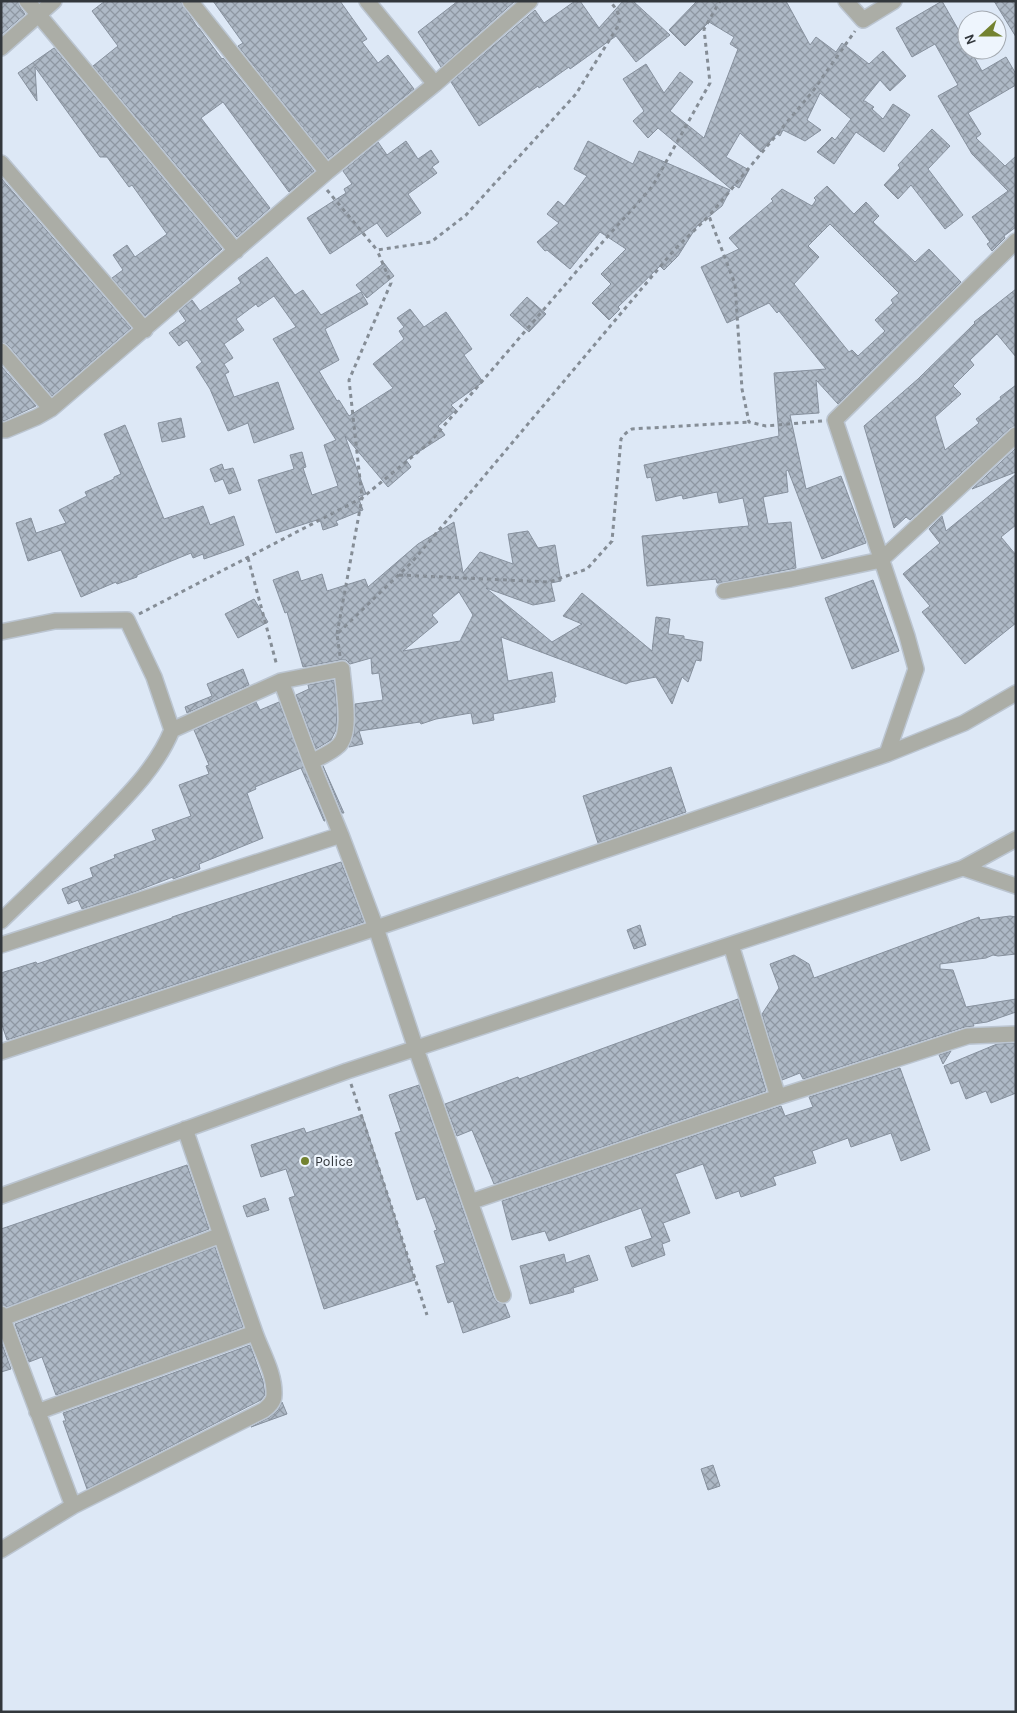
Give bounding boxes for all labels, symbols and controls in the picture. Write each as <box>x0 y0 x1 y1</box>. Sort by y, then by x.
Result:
north arrow <box>957 10 1007 60</box>
text: N <box>961 32 980 47</box>
place label: Police <box>315 1153 353 1170</box>
marker: Police <box>299 1155 311 1167</box>

